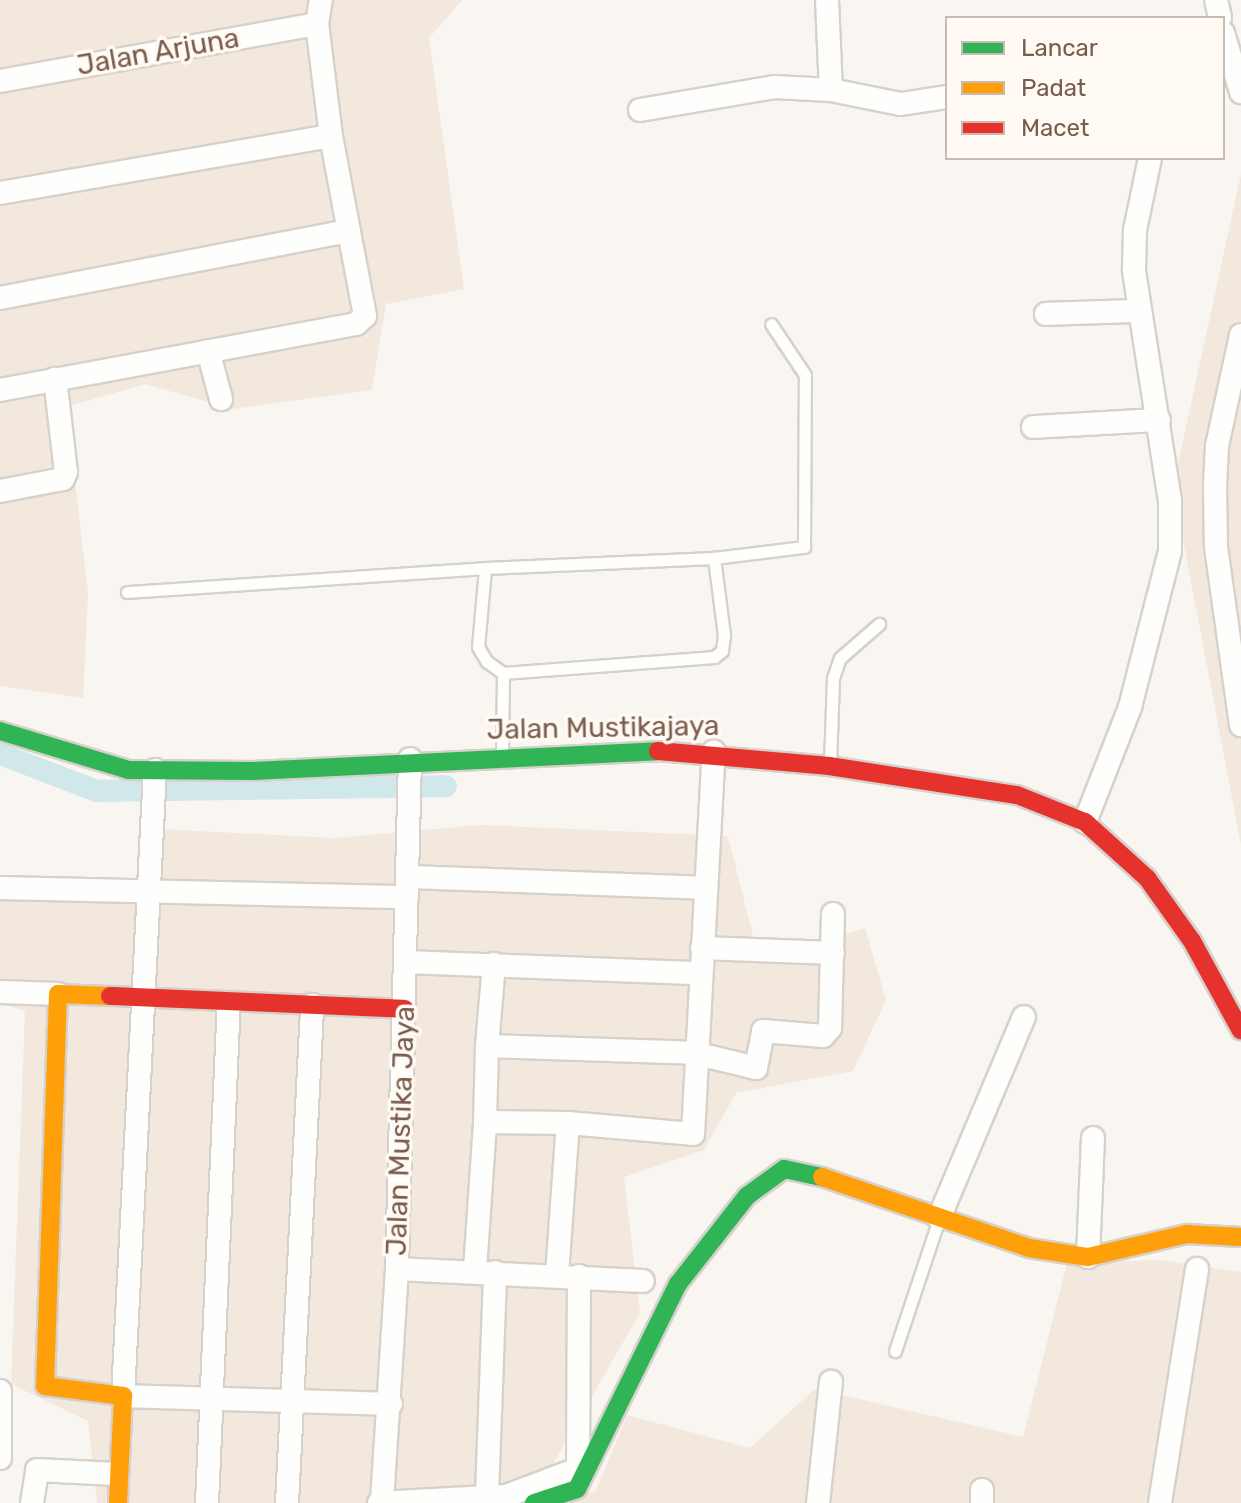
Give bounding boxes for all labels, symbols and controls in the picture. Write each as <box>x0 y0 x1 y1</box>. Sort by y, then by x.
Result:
legend <box>945 16 1225 160</box>
street label: Jalan Arjuna <box>74 21 242 83</box>
text: Lancar <box>1021 34 1098 62</box>
text: Padat <box>1021 74 1086 102</box>
text: Macet <box>1021 114 1089 142</box>
street label: Jalan Mustikajaya <box>486 709 720 747</box>
street label: Jalan Mustika Jaya <box>380 1006 422 1256</box>

